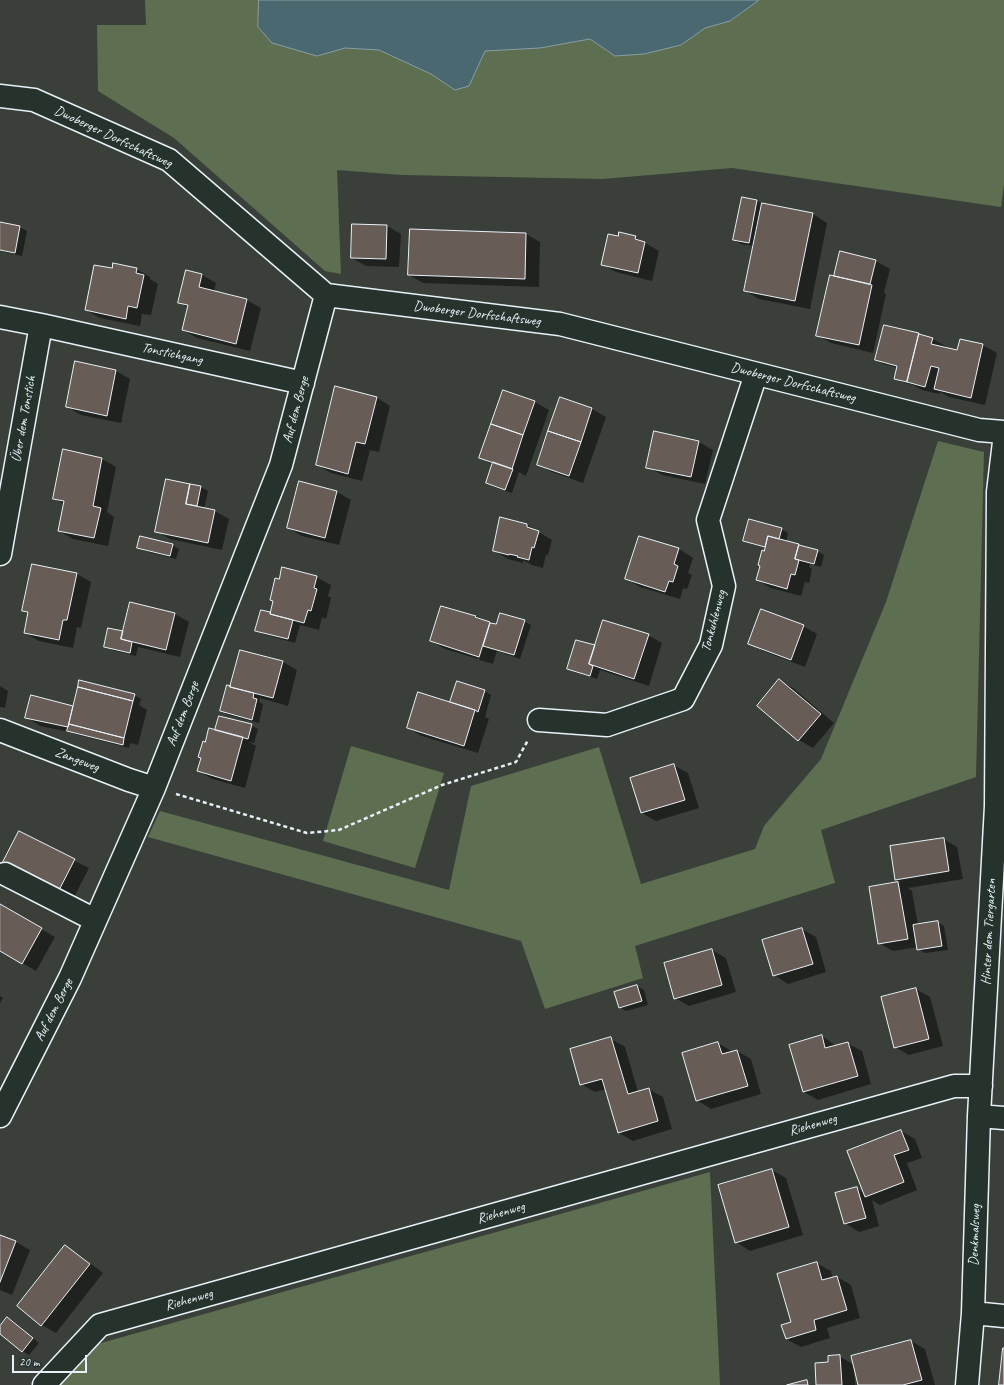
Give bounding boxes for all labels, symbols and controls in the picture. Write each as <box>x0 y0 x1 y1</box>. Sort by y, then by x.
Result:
street label: Dwoberger Dorfschaftsweg <box>52 102 174 172</box>
street label: Dwoberger Dorfschaftsweg <box>413 298 541 330</box>
street label: Tonstichgang <box>140 339 204 369</box>
street label: Dwoberger Dorfschaftsweg <box>729 359 857 407</box>
street label: Über dem Tonstich <box>8 374 40 464</box>
street label: Auf dem Berge <box>279 375 313 445</box>
street label: Tonkuhlenweg <box>698 588 730 654</box>
street label: Auf dem Berge <box>163 679 203 749</box>
street label: Zangeweg <box>53 744 101 776</box>
street label: Hinter dem Tiergarten <box>978 878 1000 986</box>
street label: Auf dem Berge <box>31 976 77 1044</box>
street label: Riehenweg <box>787 1110 839 1140</box>
street label: Riehenweg <box>475 1198 527 1228</box>
street label: Denkmalsweg <box>966 1204 984 1266</box>
street label: Riehenweg <box>163 1285 215 1315</box>
scale bar <box>14 1347 89 1373</box>
text: 20 m <box>19 1354 39 1370</box>

